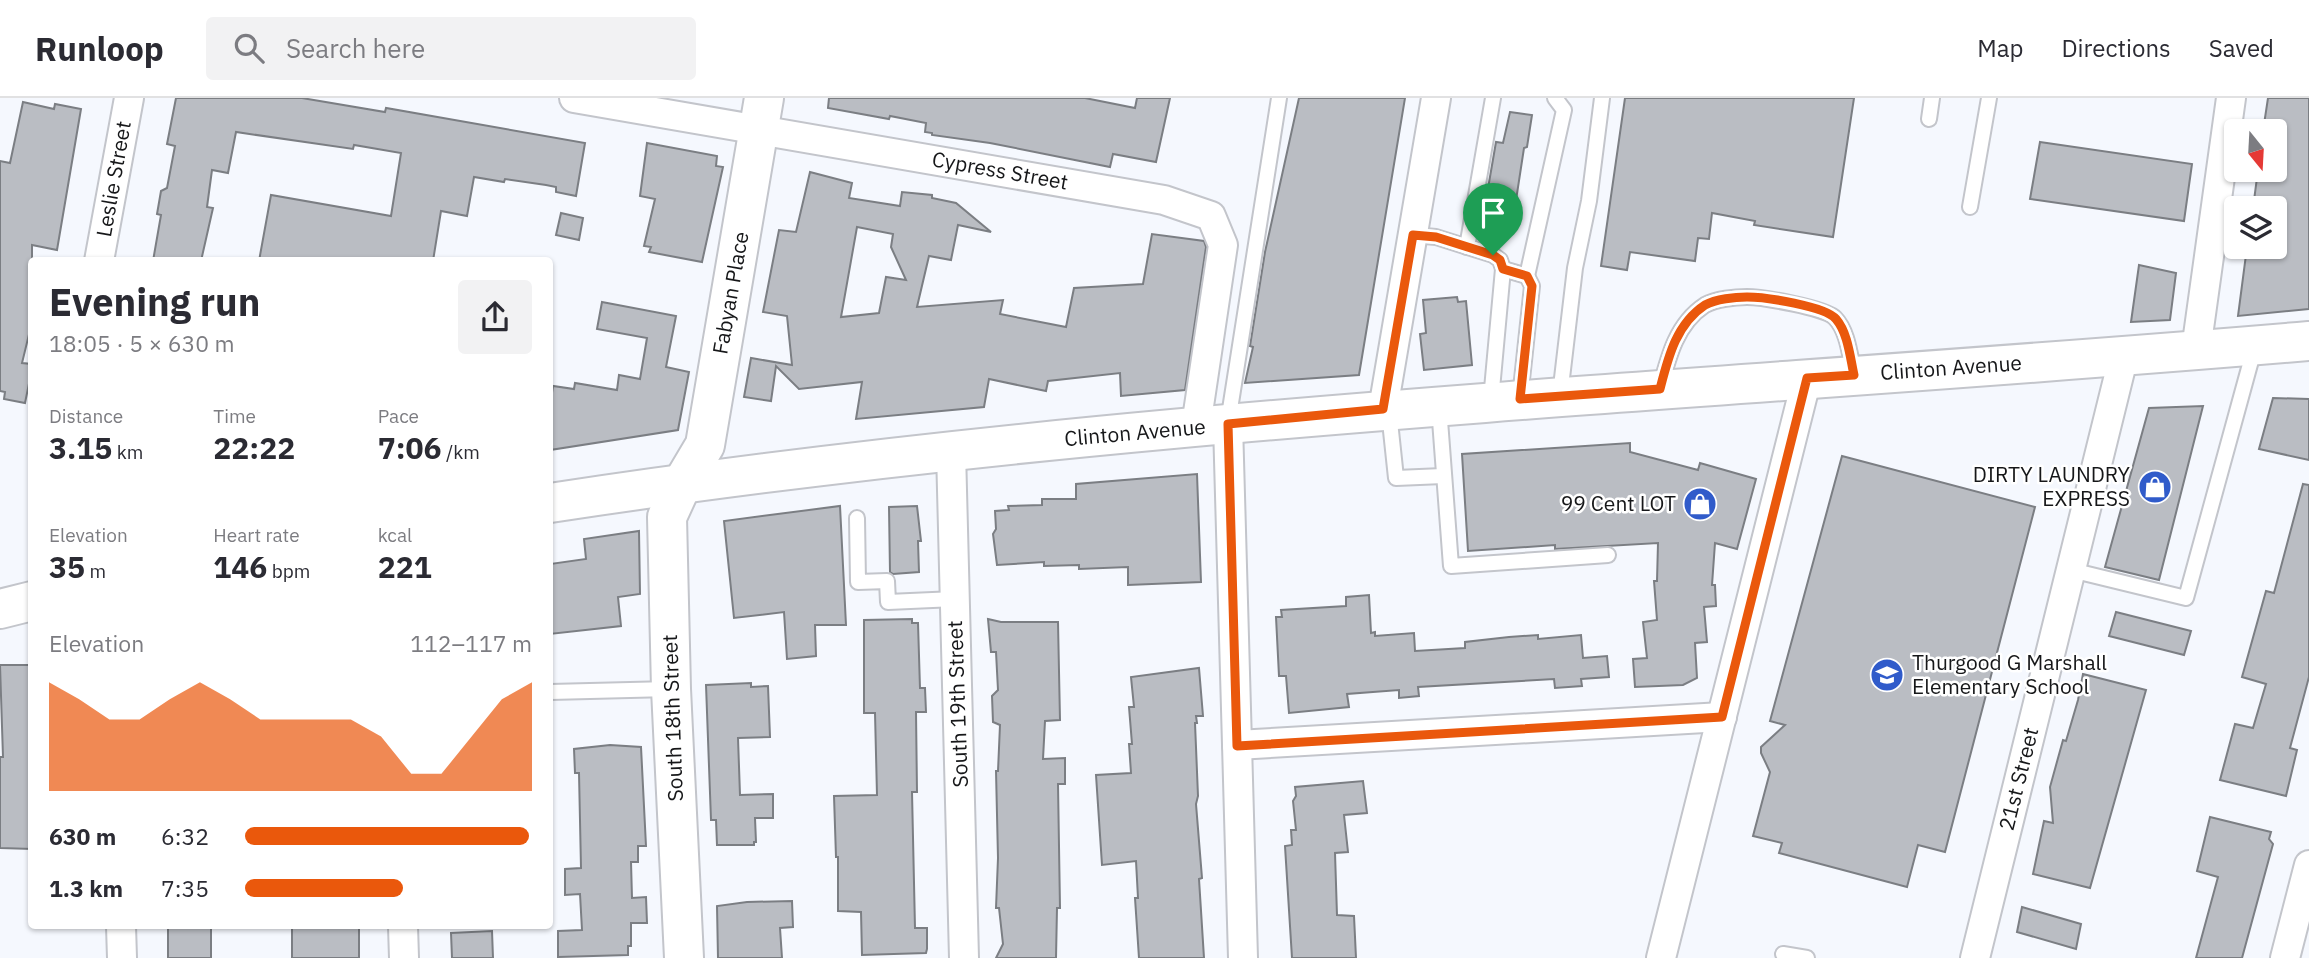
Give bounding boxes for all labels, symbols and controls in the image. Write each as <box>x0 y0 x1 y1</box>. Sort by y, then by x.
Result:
search box <box>206 17 696 80</box>
text: Runloop <box>35 27 164 70</box>
icon: search <box>230 29 268 67</box>
text: Search here <box>286 31 425 65</box>
text: Map <box>1977 32 2023 64</box>
text: Directions <box>2061 32 2171 64</box>
text: Saved <box>2209 32 2274 64</box>
street label: Leslie Street <box>89 119 137 239</box>
north arrow <box>2224 119 2287 182</box>
map controls <box>2224 119 2287 259</box>
street label: Cypress Street <box>930 144 1070 196</box>
pin <box>1463 183 1523 255</box>
icon: arrive <box>1474 194 1512 232</box>
button: layers <box>2224 196 2287 259</box>
street label: Fabyan Place <box>705 229 755 356</box>
text: Evening run <box>49 277 260 326</box>
button: share <box>458 280 532 354</box>
text: 18:05 · 5 × 630 m <box>49 328 235 358</box>
street label: Clinton Avenue <box>1879 348 2023 386</box>
text: Distance <box>49 404 123 428</box>
text: Time <box>213 404 256 428</box>
text: Pace <box>378 404 419 428</box>
street label: Clinton Avenue <box>1063 412 1207 452</box>
text: 3.15 <box>49 428 112 467</box>
text: 22:22 <box>213 428 295 467</box>
text: 7:06 <box>378 428 442 467</box>
text: km <box>112 440 143 464</box>
text: /km <box>442 440 480 464</box>
place label: DIRTY LAUNDRY EXPRESS <box>1973 460 2131 512</box>
shop icon: DIRTY LAUNDRY EXPRESS <box>2136 468 2174 506</box>
shop icon: 99 Cent LOT <box>1681 485 1719 523</box>
place label: 99 Cent LOT <box>1561 489 1676 517</box>
text: Elevation <box>49 523 128 547</box>
text: Heart rate <box>213 523 300 547</box>
text: kcal <box>378 523 412 547</box>
text: 35 <box>49 547 85 586</box>
text: 146 <box>213 547 267 586</box>
text: 221 <box>378 547 432 586</box>
text: m <box>85 559 106 583</box>
text: bpm <box>267 559 310 583</box>
street label: South 19th Street <box>940 620 974 788</box>
text: Elevation <box>49 628 144 658</box>
text: 112–117 m <box>410 628 532 658</box>
street label: South 18th Street <box>655 634 689 802</box>
place label: Thurgood G Marshall Elementary School <box>1912 648 2107 700</box>
school or university icon: Thurgood G Marshall Elementary School <box>1868 656 1906 694</box>
street label: 21st Street <box>1992 724 2044 833</box>
text: 630 m <box>49 821 116 851</box>
text: 6:32 <box>161 821 209 851</box>
text: 1.3 km <box>49 873 123 903</box>
text: 7:35 <box>161 873 209 903</box>

